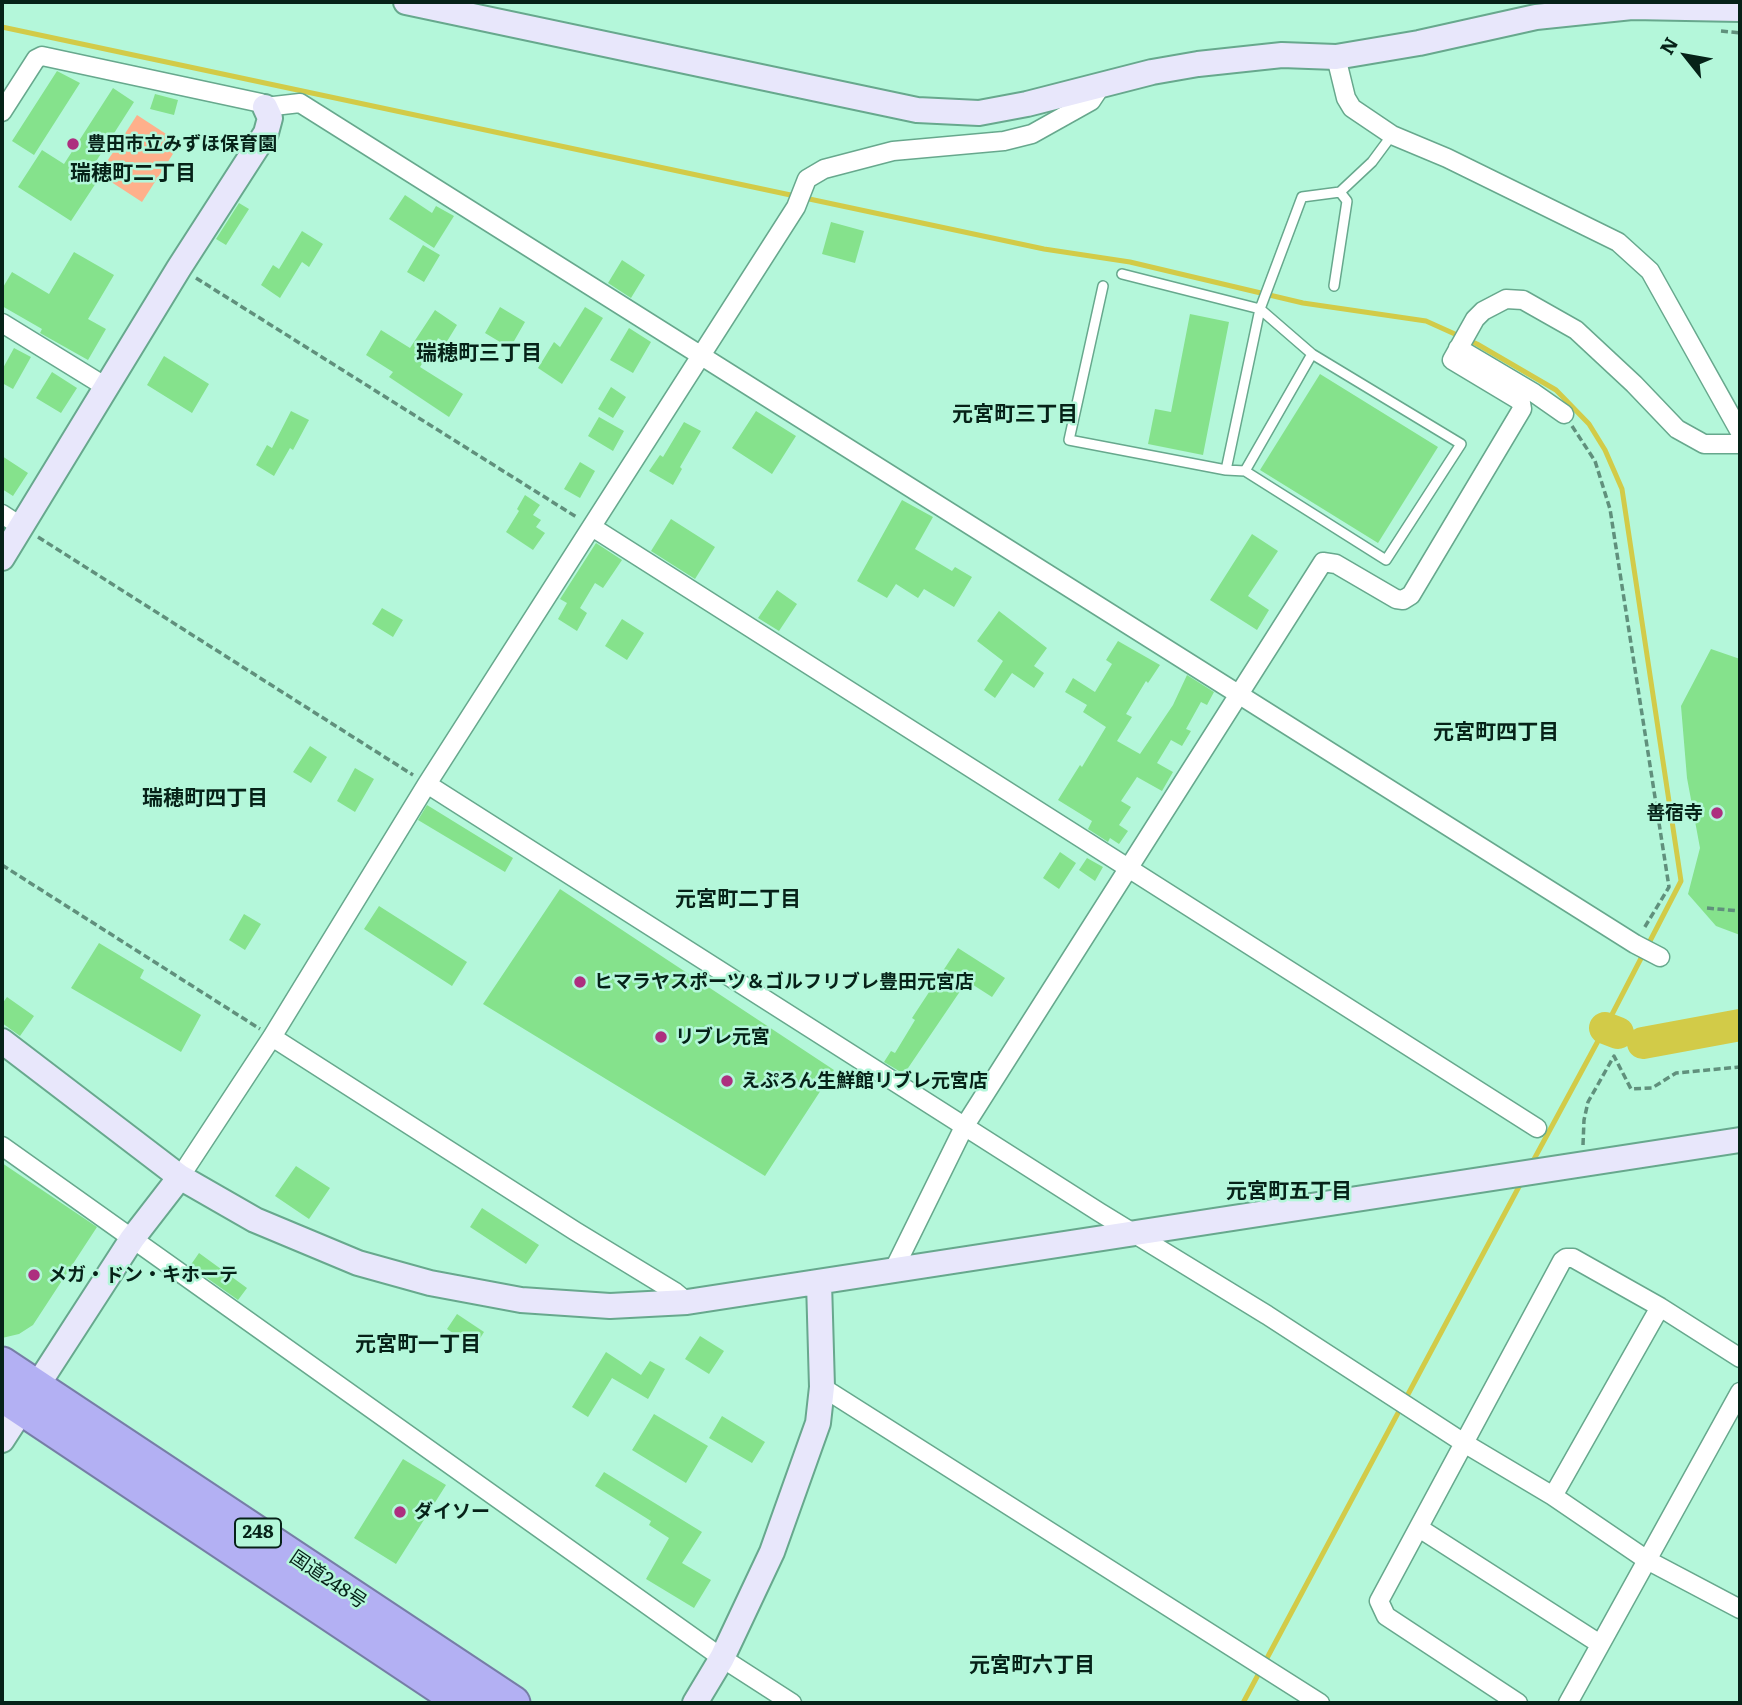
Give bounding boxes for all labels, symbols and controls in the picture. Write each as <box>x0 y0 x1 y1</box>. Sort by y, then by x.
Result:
north arrow <box>1651 21 1721 91</box>
text: N <box>1652 31 1684 59</box>
place label: 豊田市立みずほ保育園 <box>87 133 277 155</box>
marker: 豊田市立みずほ保育園 <box>65 136 81 152</box>
district label: 瑞穂町二丁目 <box>70 161 196 187</box>
district label: 瑞穂町三丁目 <box>416 341 542 367</box>
district label: 元宮町三丁目 <box>952 402 1078 428</box>
district label: 元宮町四丁目 <box>1433 720 1559 746</box>
district label: 瑞穂町四丁目 <box>142 786 268 812</box>
place label: 善宿寺 <box>1646 802 1703 824</box>
marker: 善宿寺 <box>1709 805 1725 821</box>
district label: 元宮町二丁目 <box>675 887 801 913</box>
place label: ヒマラヤスポーツ＆ゴルフリブレ豊田元宮店 <box>594 971 974 993</box>
marker: ヒマラヤスポーツ＆ゴルフリブレ豊田元宮店 <box>572 974 588 990</box>
place label: リブレ元宮 <box>675 1026 770 1048</box>
marker: リブレ元宮 <box>653 1029 669 1045</box>
place label: えぷろん生鮮館リブレ元宮店 <box>741 1070 988 1092</box>
marker: えぷろん生鮮館リブレ元宮店 <box>719 1073 735 1089</box>
district label: 元宮町五丁目 <box>1226 1179 1352 1205</box>
place label: メガ・ドン・キホーテ <box>48 1264 238 1286</box>
marker: メガ・ドン・キホーテ <box>26 1267 42 1283</box>
district label: 元宮町一丁目 <box>355 1332 481 1358</box>
place label: ダイソー <box>414 1501 490 1523</box>
marker: ダイソー <box>392 1504 408 1520</box>
road number: 248 <box>235 1518 281 1548</box>
street label: 国道248号 <box>285 1546 371 1614</box>
district label: 元宮町六丁目 <box>969 1653 1095 1679</box>

